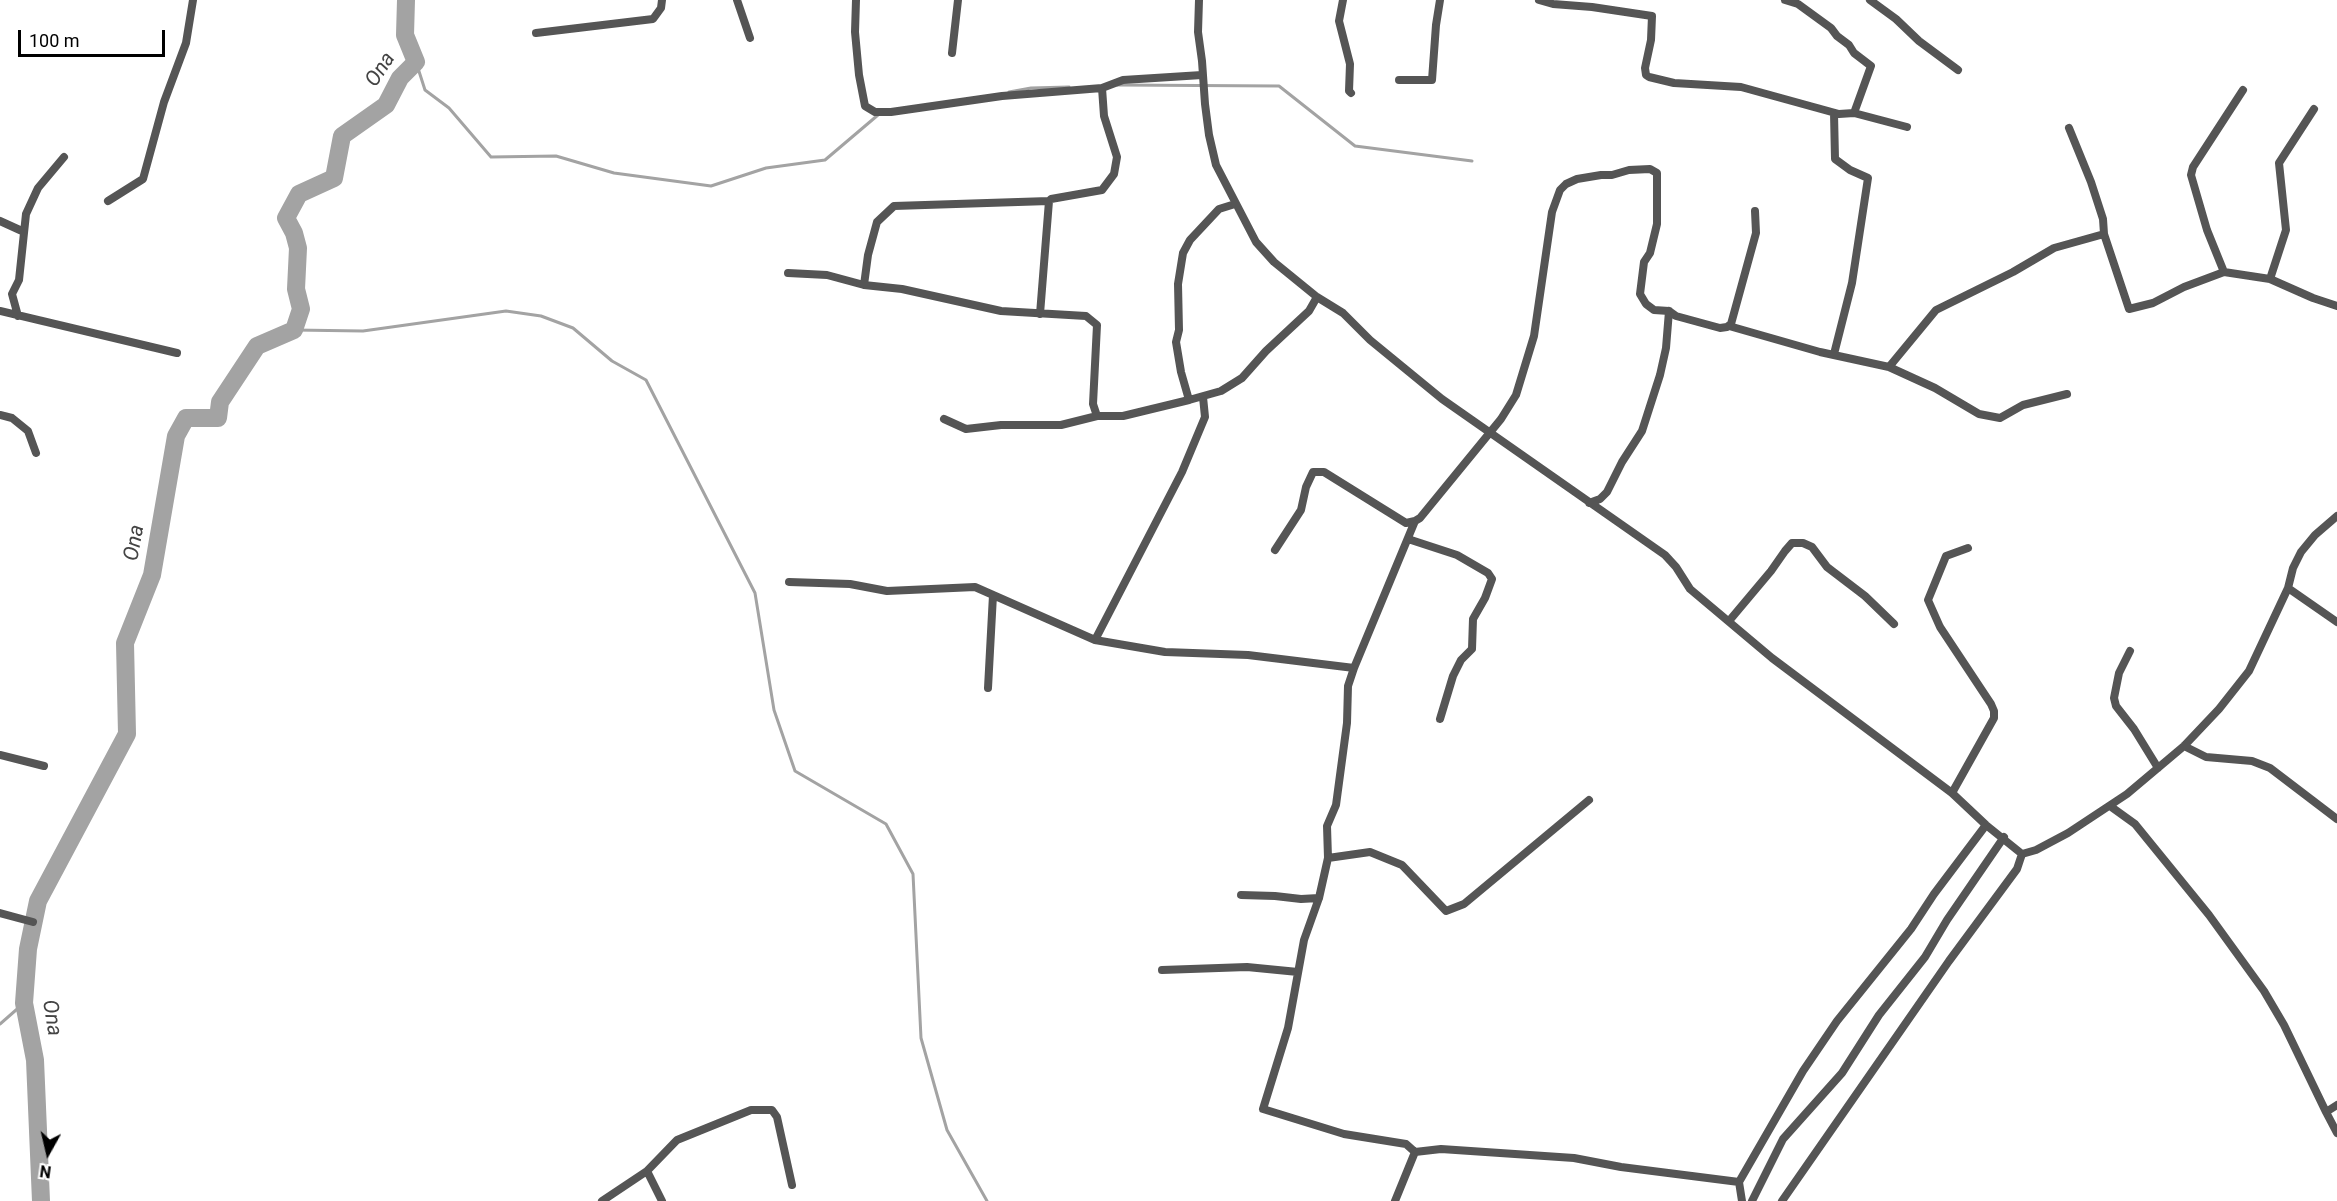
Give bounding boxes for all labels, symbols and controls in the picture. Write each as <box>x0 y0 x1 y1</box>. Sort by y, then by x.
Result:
scale bar <box>21 18 168 56</box>
text: 100 m <box>29 30 80 51</box>
water label: Ona <box>361 48 401 92</box>
water label: Ona <box>119 523 151 563</box>
water label: Ona <box>36 998 66 1038</box>
north arrow <box>18 1123 78 1183</box>
text: N <box>39 1161 52 1182</box>

